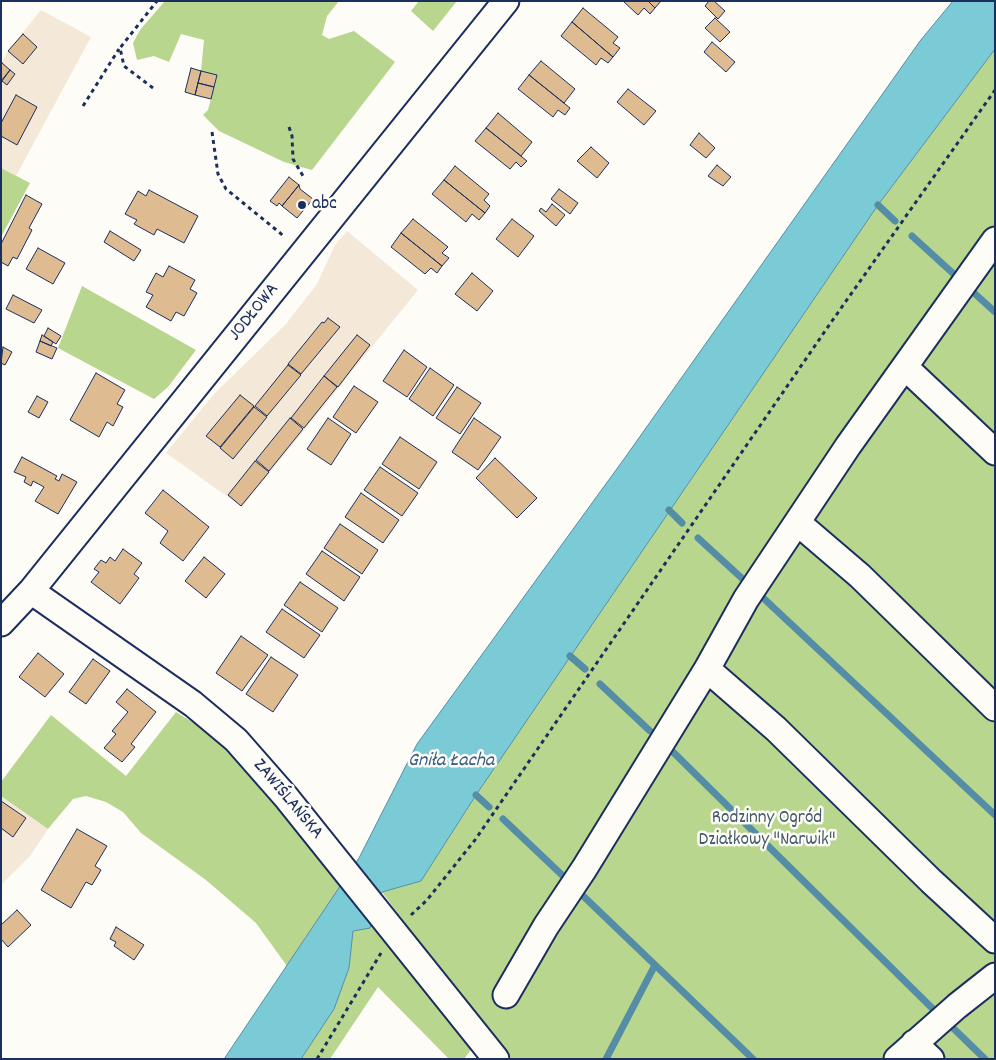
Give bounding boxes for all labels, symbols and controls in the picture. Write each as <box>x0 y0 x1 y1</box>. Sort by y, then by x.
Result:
place label: abc <box>312 194 337 216</box>
marker: abc <box>296 199 308 211</box>
street label: JODŁOWA <box>225 279 285 347</box>
water label: Gniła Łacha <box>408 750 494 774</box>
street label: ZAWIŚLAŃSKA <box>247 755 327 845</box>
park label: Rodzinny Ogród Działkowy "Narwik" <box>698 808 836 852</box>

